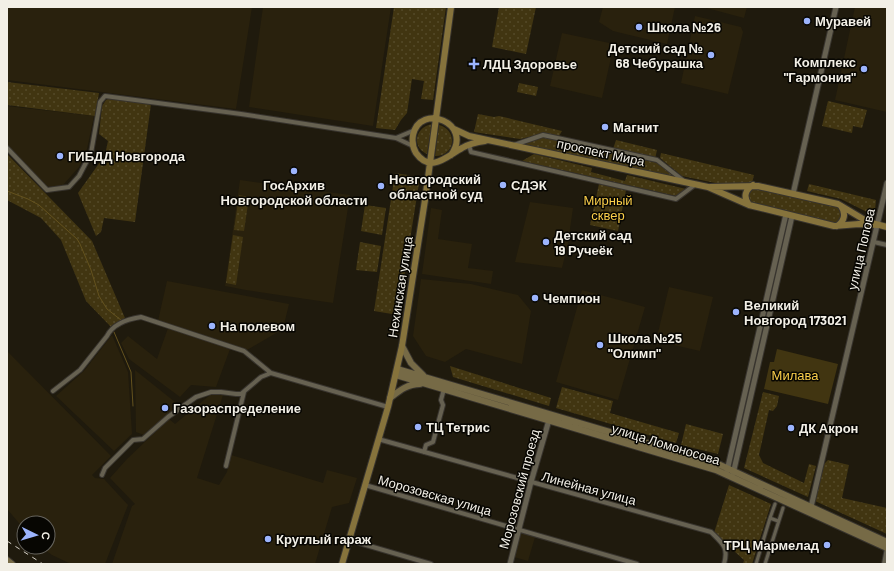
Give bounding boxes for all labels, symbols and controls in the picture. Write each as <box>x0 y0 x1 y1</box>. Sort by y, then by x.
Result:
place label: Муравей <box>815 13 871 29</box>
marker: Муравей <box>802 16 812 26</box>
place label: Школа №26 <box>647 19 721 35</box>
marker: Школа №26 <box>634 22 644 32</box>
place label: Детский сад № 68 Чебурашка <box>608 40 704 71</box>
marker: Детский сад № 68 Чебурашка <box>706 50 716 60</box>
place label: Комплекс "Гармония" <box>784 54 856 85</box>
place label: ЛДЦ Здоровье <box>483 56 577 72</box>
marker: ЛДЦ Здоровье <box>468 58 480 70</box>
marker: Комплекс "Гармония" <box>859 64 869 74</box>
place label: Магнит <box>613 119 659 135</box>
marker: Магнит <box>600 122 610 132</box>
street label: проспект Мира <box>556 135 647 169</box>
place label: ГИБДД Новгорода <box>68 148 186 164</box>
marker: ГИБДД Новгорода <box>55 151 65 161</box>
marker: ГосАрхив Новгородской области <box>289 166 299 176</box>
place label: Новгородский областной суд <box>389 171 483 202</box>
place label: ГосАрхив Новгородской области <box>220 177 368 208</box>
place label: СДЭК <box>511 177 547 193</box>
marker: СДЭК <box>498 180 508 190</box>
marker: Новгородский областной суд <box>376 181 386 191</box>
park label: Мирный сквер <box>583 192 633 223</box>
street label: улица Попова <box>844 206 878 291</box>
place label: Детский сад 19 Ручеёк <box>554 227 633 258</box>
street label: Нехинская улица <box>384 234 416 339</box>
marker: Детский сад 19 Ручеёк <box>541 237 551 247</box>
place label: Чемпион <box>543 290 600 306</box>
marker: Чемпион <box>530 293 540 303</box>
place label: Великий Новгород 173021 <box>744 297 846 328</box>
marker: Великий Новгород 173021 <box>731 307 741 317</box>
place label: На полевом <box>220 318 295 334</box>
marker: На полевом <box>207 321 217 331</box>
place label: Школа №25 "Олимп" <box>608 330 682 361</box>
marker: Школа №25 "Олимп" <box>595 340 605 350</box>
park label: Милава <box>772 367 819 383</box>
place label: Газораспределение <box>173 400 301 416</box>
marker: Газораспределение <box>160 403 170 413</box>
place label: ТЦ Тетрис <box>426 419 490 435</box>
street label: улица Ломоносова <box>610 420 723 468</box>
place label: ДК Акрон <box>799 420 858 436</box>
marker: ТЦ Тетрис <box>413 422 423 432</box>
marker: ДК Акрон <box>786 423 796 433</box>
street label: Морозовский проезд <box>495 427 543 551</box>
street label: Линейная улица <box>540 468 639 509</box>
street label: Морозовская улица <box>376 471 494 519</box>
north arrow <box>16 515 56 555</box>
text: С <box>40 531 53 540</box>
place label: Круглый гараж <box>276 531 372 547</box>
marker: Круглый гараж <box>263 534 273 544</box>
place label: ТРЦ Мармелад <box>724 537 820 553</box>
marker: ТРЦ Мармелад <box>822 540 832 550</box>

